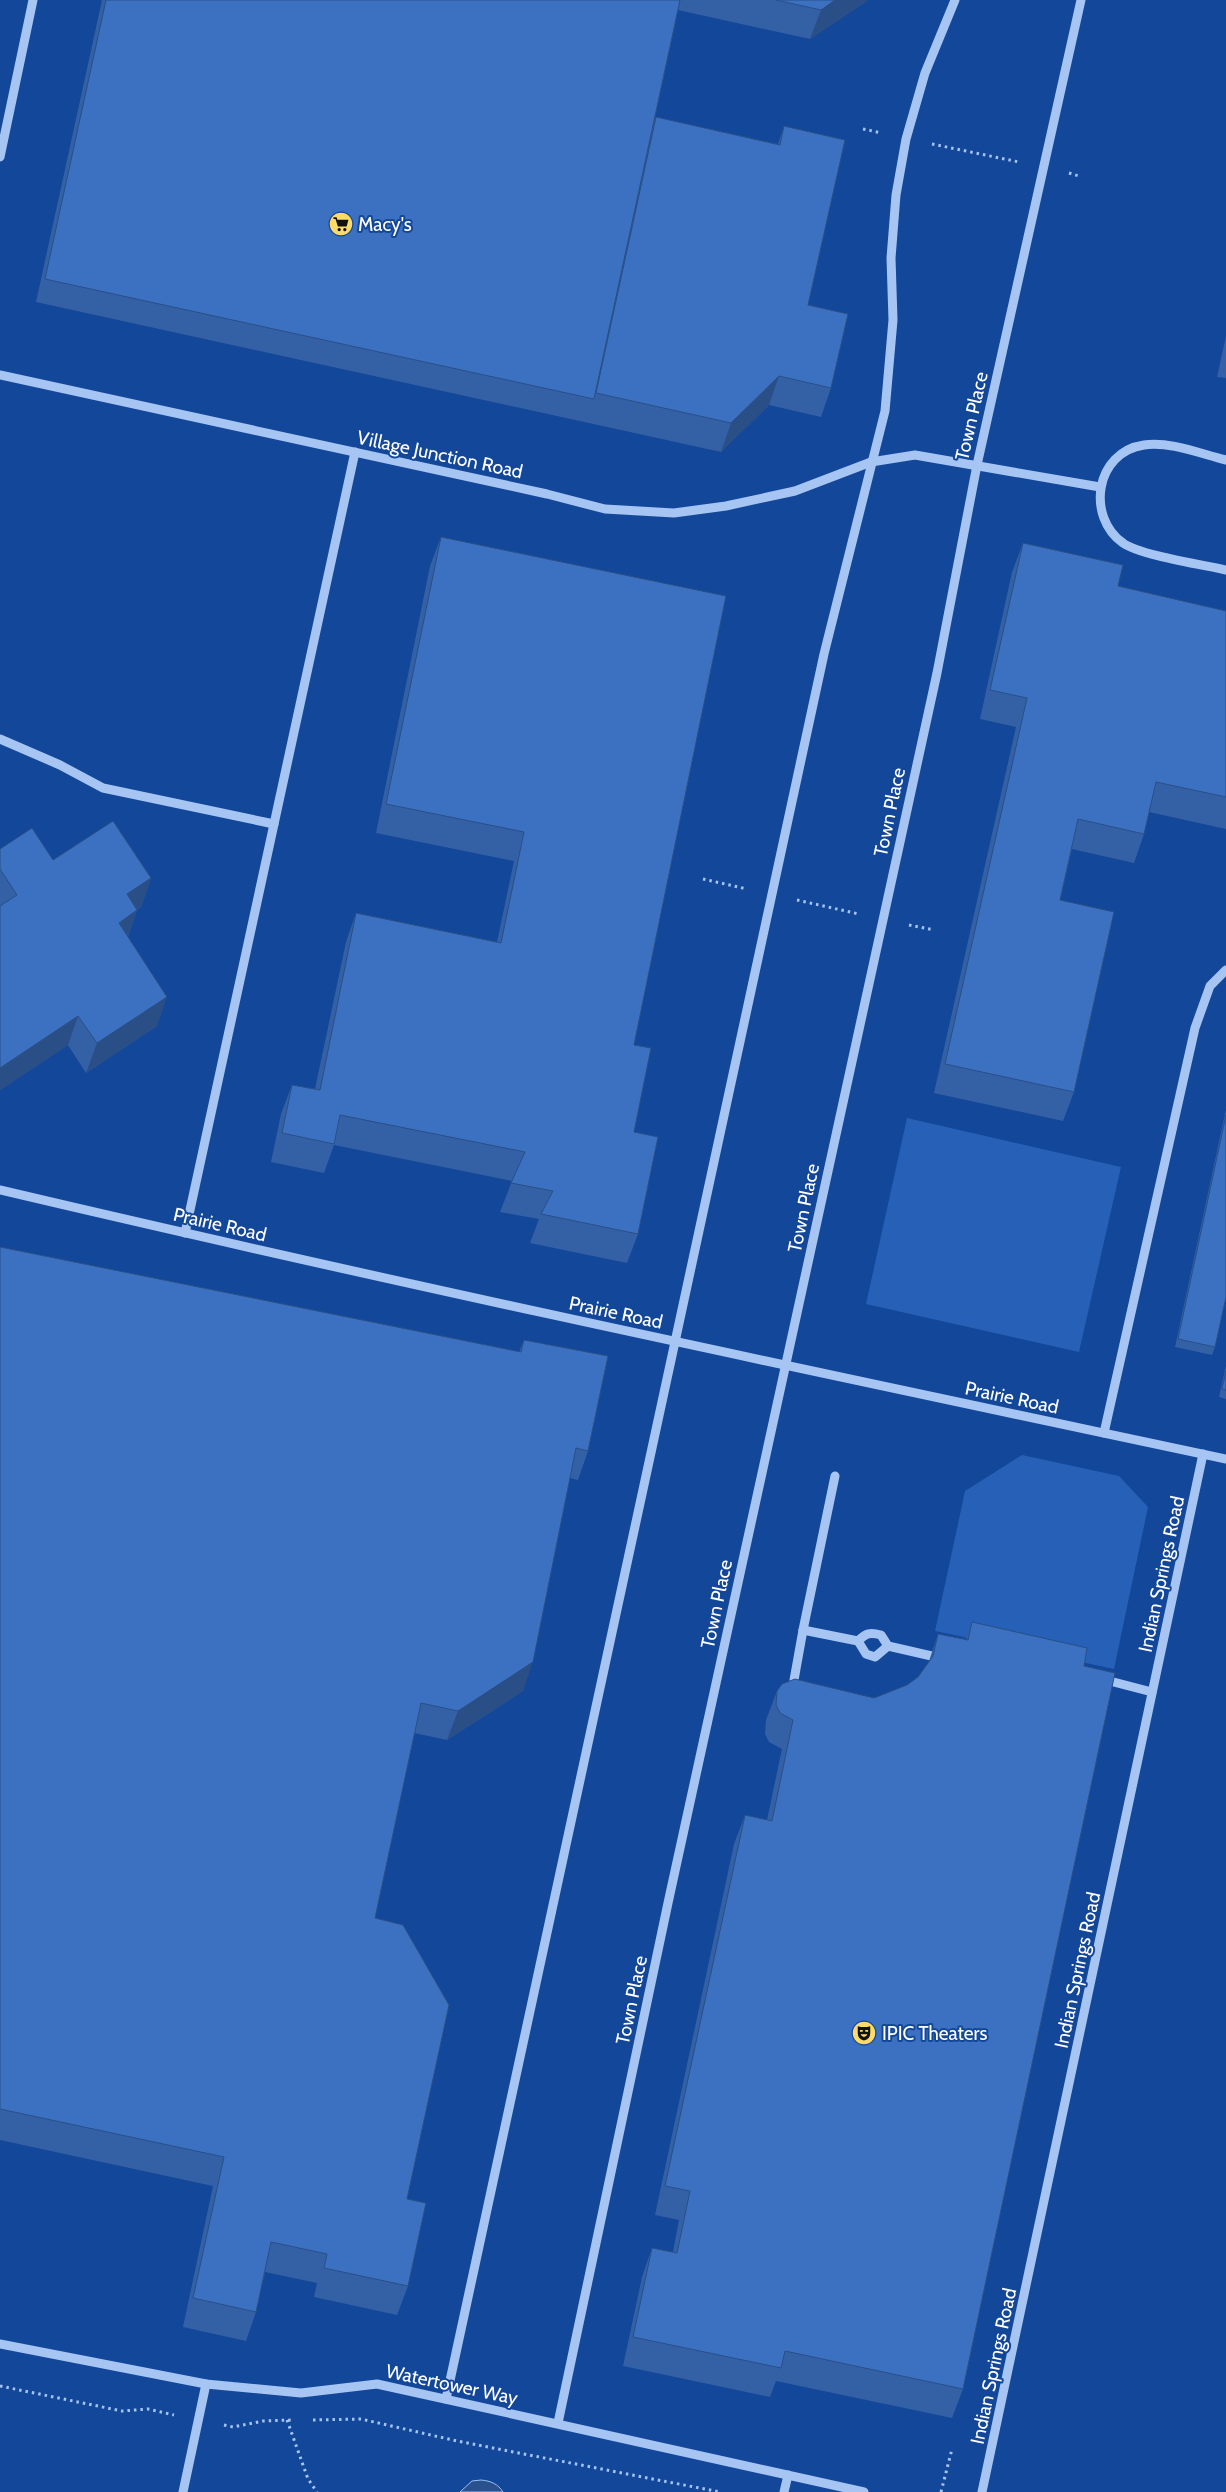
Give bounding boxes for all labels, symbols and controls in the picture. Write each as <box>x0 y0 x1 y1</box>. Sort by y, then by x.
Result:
supermarket icon: Macy's <box>328 211 354 237</box>
place label: Macy's <box>358 213 412 236</box>
street label: Town Place <box>950 369 993 463</box>
street label: Village Junction Road <box>355 426 525 483</box>
street label: Town Place <box>869 765 910 859</box>
street label: Town Place <box>783 1161 824 1255</box>
street label: Prairie Road <box>171 1203 269 1246</box>
street label: Prairie Road <box>567 1291 665 1334</box>
street label: Prairie Road <box>963 1376 1061 1419</box>
street label: Indian Springs Road <box>1134 1494 1189 1654</box>
street label: Town Place <box>696 1557 737 1651</box>
street label: Indian Springs Road <box>1050 1890 1105 2050</box>
street label: Town Place <box>611 1953 652 2047</box>
theatre icon: IPIC Theaters <box>851 2020 877 2046</box>
place label: IPIC Theaters <box>882 2022 988 2045</box>
street label: Indian Springs Road <box>966 2286 1021 2446</box>
street label: Watertower Way <box>384 2359 520 2410</box>

